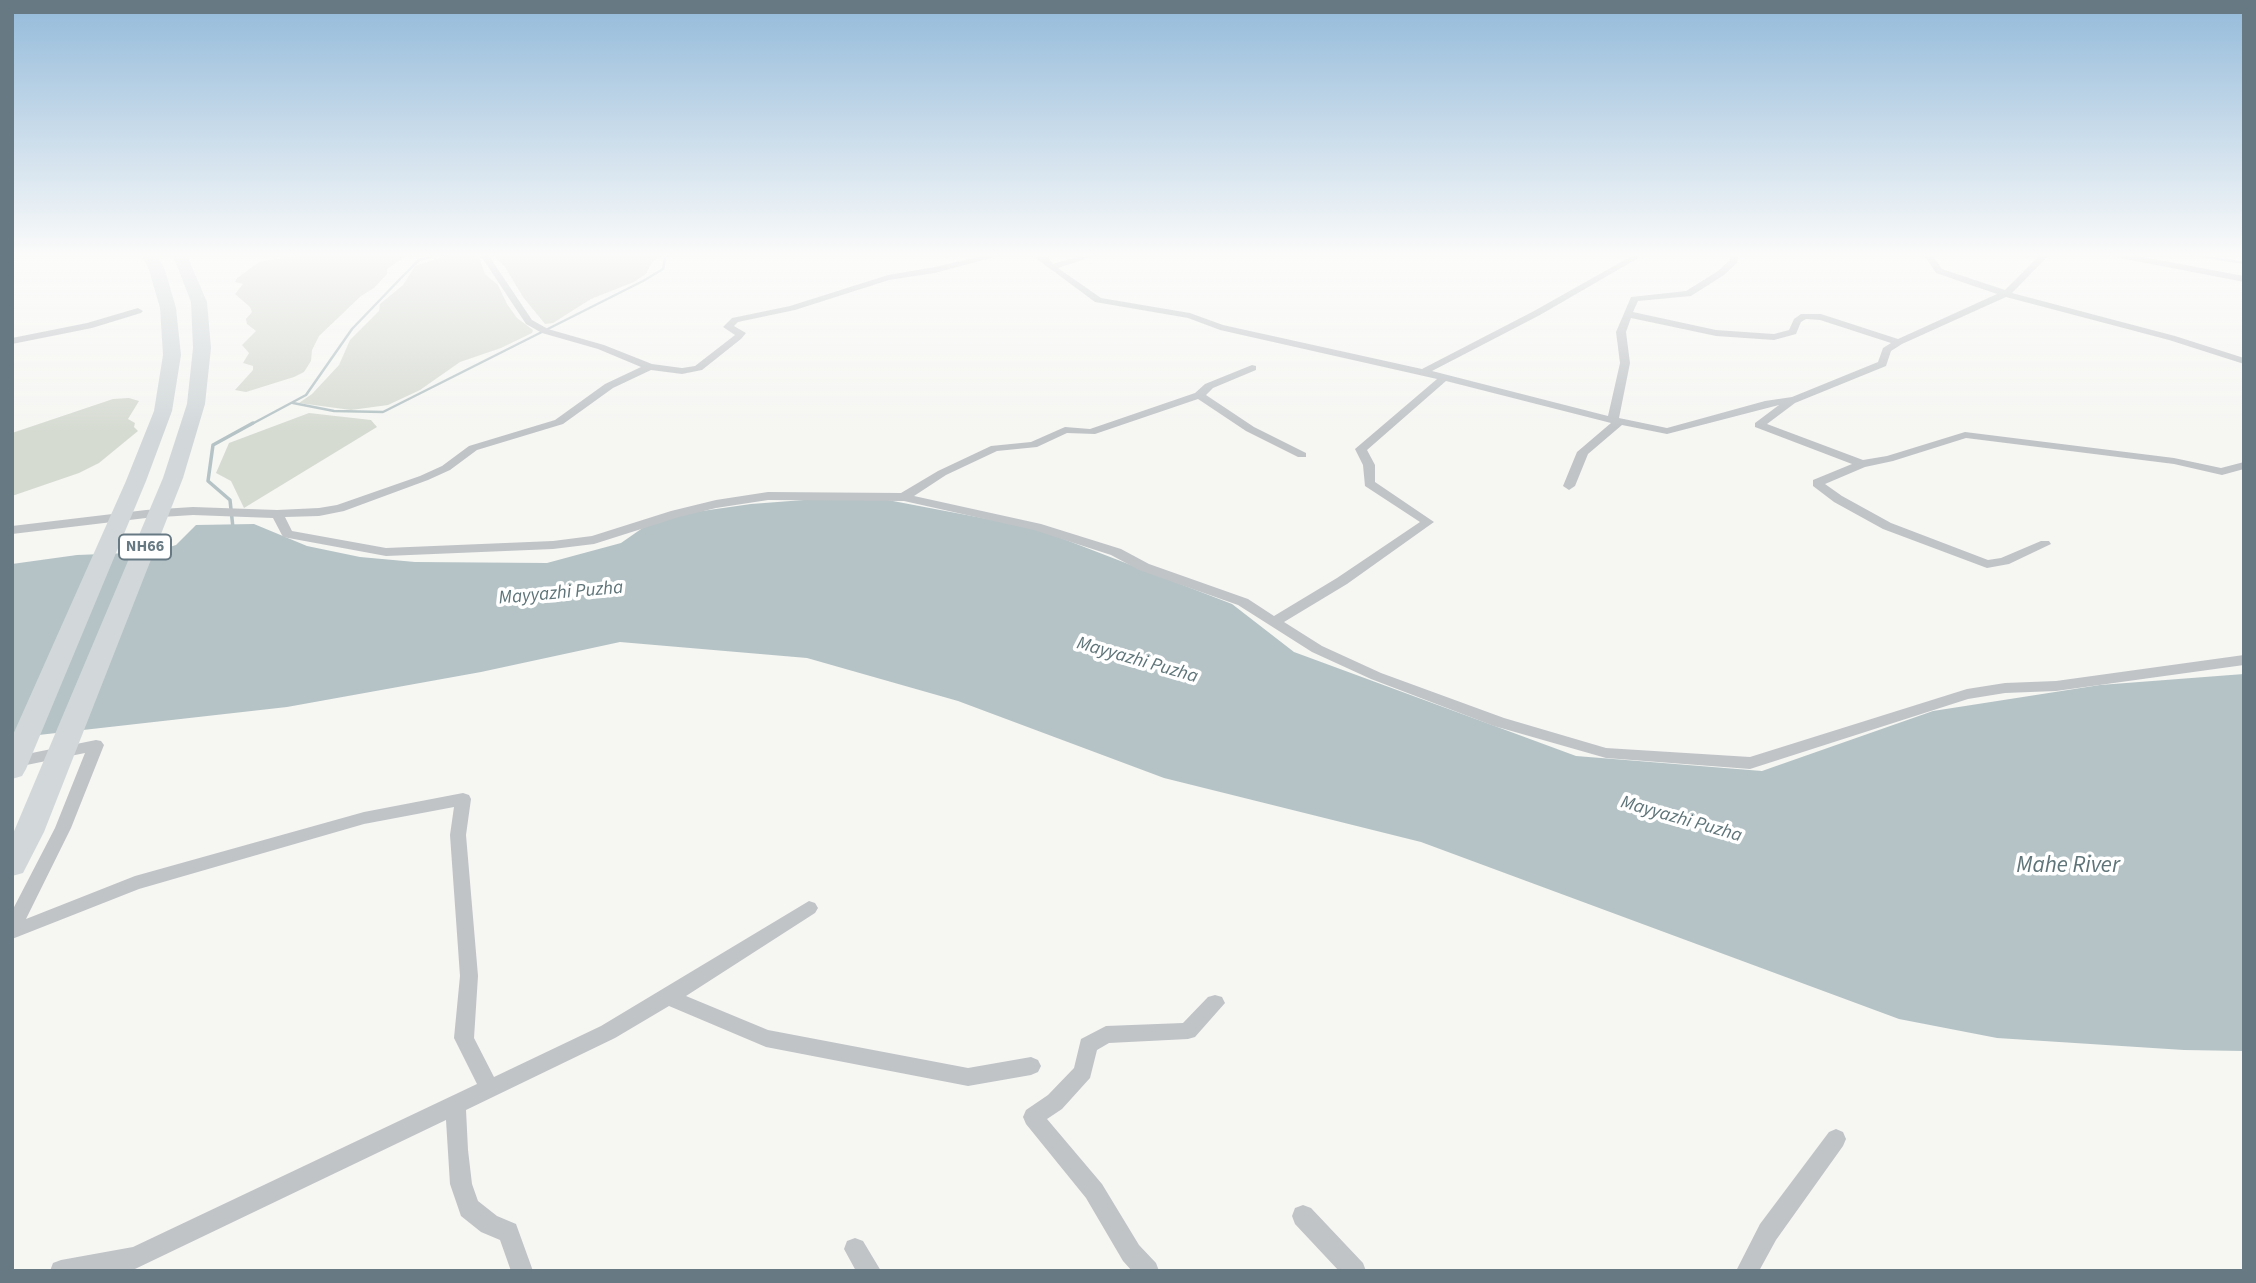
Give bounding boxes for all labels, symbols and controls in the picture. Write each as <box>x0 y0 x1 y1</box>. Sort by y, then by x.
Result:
road number: NH66 <box>119 534 171 560</box>
water label: Mayyazhi Puzha <box>498 577 624 611</box>
water label: Mayyazhi Puzha <box>1074 633 1200 689</box>
water label: Mayyazhi Puzha <box>1618 792 1744 848</box>
water label: Mahe River <box>2016 853 2120 881</box>

